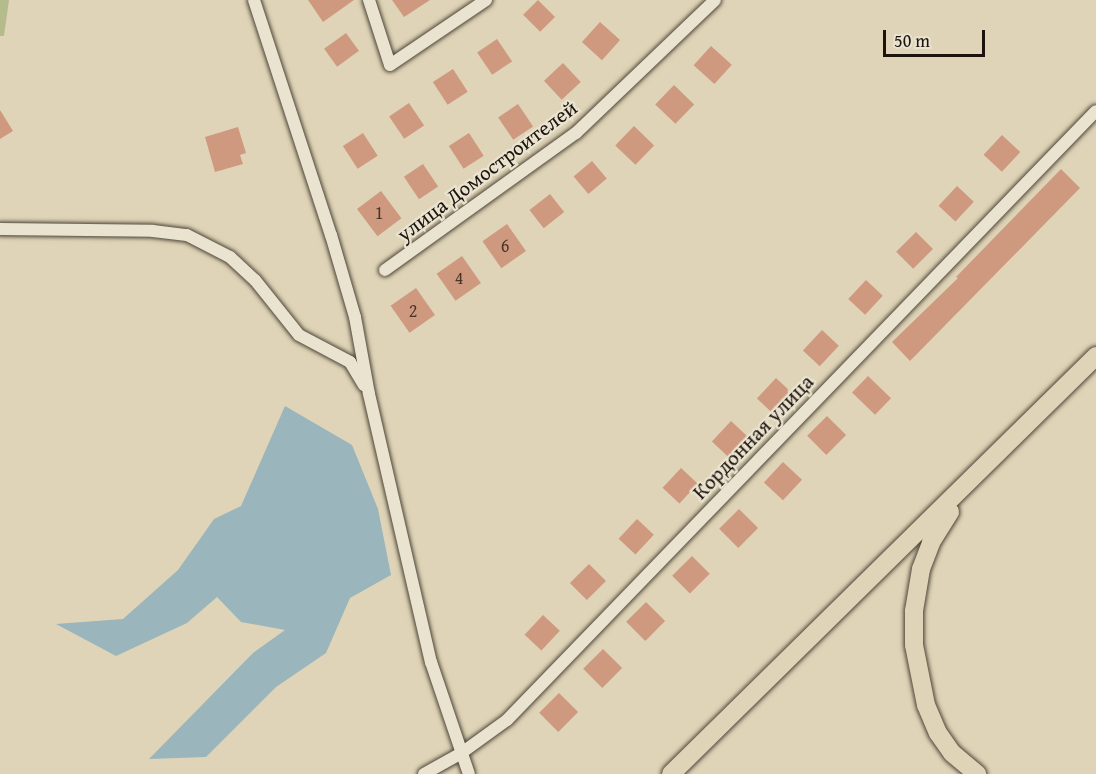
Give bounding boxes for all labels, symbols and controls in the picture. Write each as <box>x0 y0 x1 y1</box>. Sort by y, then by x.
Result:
scale bar <box>886 18 988 56</box>
text: 50 m <box>894 27 930 54</box>
street label: улица Домостроителей <box>392 95 582 247</box>
house number: 1 <box>375 202 383 224</box>
house number: 6 <box>501 235 509 257</box>
house number: 4 <box>455 267 463 289</box>
house number: 2 <box>409 300 417 322</box>
street label: Кордонная улица <box>687 369 819 505</box>

